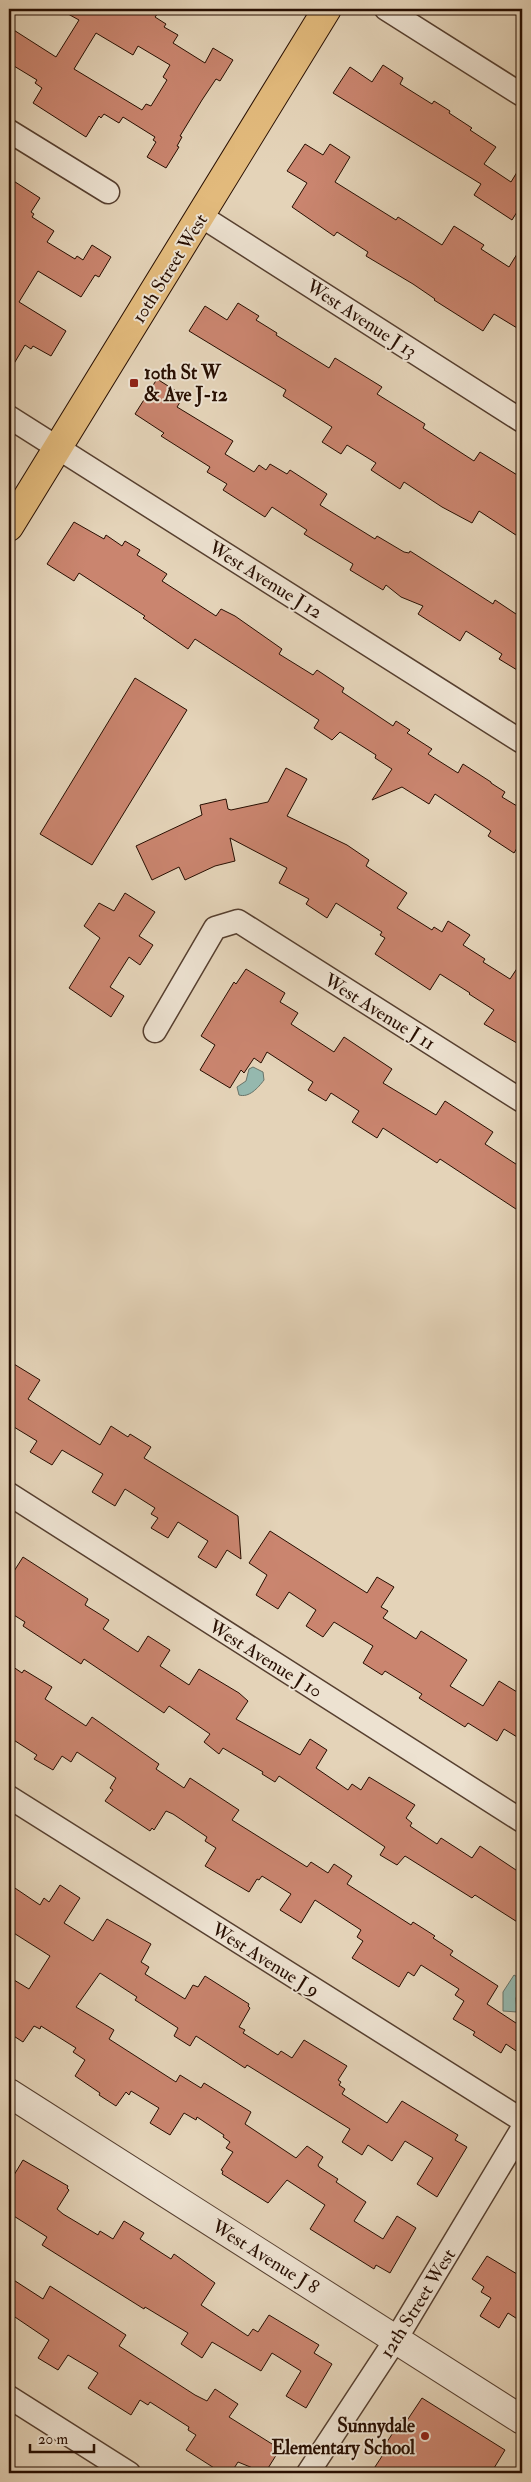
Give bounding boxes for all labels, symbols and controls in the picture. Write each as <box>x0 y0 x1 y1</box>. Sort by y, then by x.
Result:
street label: 10th Street West <box>127 209 213 328</box>
street label: West Avenue J 13 <box>301 274 421 364</box>
place label: 10th St W & Ave J-12 <box>144 361 228 407</box>
marker: 10th St W & Ave J-12 <box>128 377 140 389</box>
street label: West Avenue J 12 <box>203 535 327 624</box>
street label: West Avenue J 11 <box>319 968 439 1056</box>
street label: West Avenue J 10 <box>203 1614 327 1703</box>
street label: West Avenue J 9 <box>206 1917 324 2003</box>
street label: West Avenue J 8 <box>207 2214 324 2299</box>
street label: 12th Street West <box>375 2244 461 2363</box>
place label: Sunnydale Elementary School <box>272 2414 415 2461</box>
scale bar <box>30 2422 94 2454</box>
text: 20 m <box>38 2430 68 2449</box>
marker: Sunnydale Elementary School <box>419 2430 431 2442</box>

